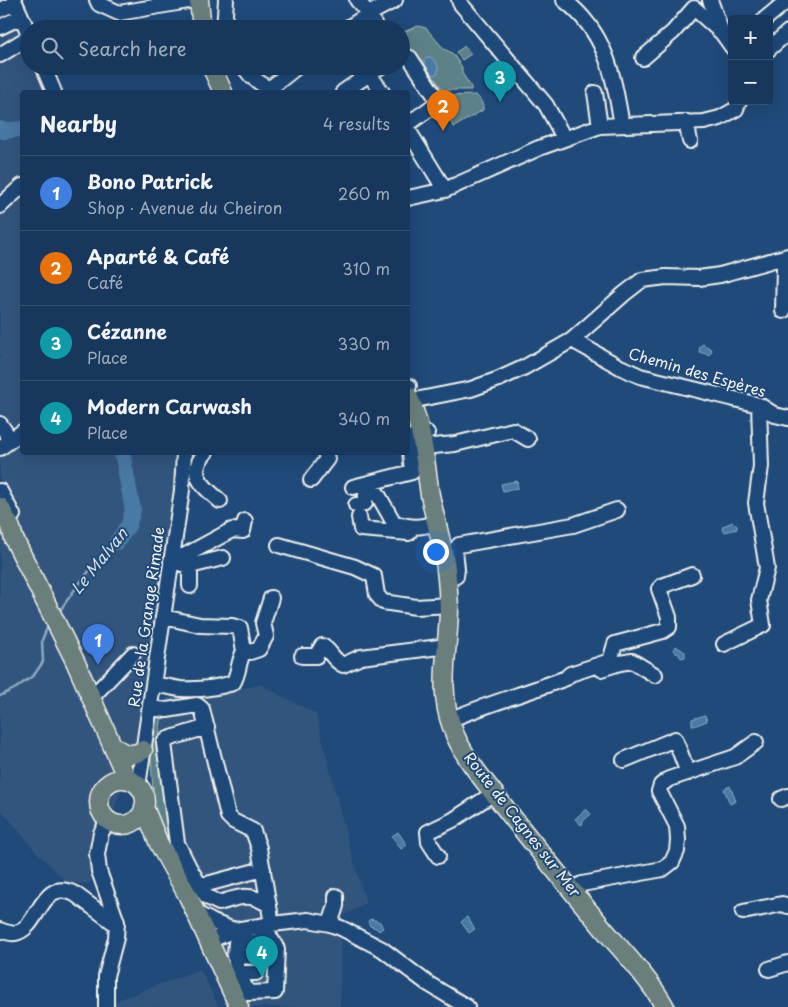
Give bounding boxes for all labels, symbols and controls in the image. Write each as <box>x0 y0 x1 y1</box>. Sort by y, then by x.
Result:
map controls <box>728 15 773 105</box>
button: + <box>728 15 773 60</box>
search box <box>20 20 410 75</box>
icon: search <box>38 34 66 62</box>
text: Search here <box>78 34 187 62</box>
button: − <box>728 60 773 105</box>
pin: 3 <box>484 61 516 102</box>
pin: 2 <box>427 90 459 131</box>
text: Nearby <box>40 107 117 139</box>
text: 4 results <box>323 111 390 135</box>
text: Bono Patrick <box>87 167 213 195</box>
text: 1 <box>52 181 60 205</box>
text: 260 m <box>338 181 390 205</box>
text: Shop · Avenue du Cheiron <box>87 195 282 219</box>
text: Aparté & Café <box>87 242 229 270</box>
text: 2 <box>50 256 62 280</box>
text: 310 m <box>342 256 390 280</box>
text: Café <box>87 270 123 294</box>
text: Cézanne <box>87 317 167 345</box>
text: 3 <box>51 331 61 355</box>
text: 330 m <box>337 331 390 355</box>
street label: Chemin des Espères <box>626 341 769 402</box>
text: Place <box>87 345 128 369</box>
text: Modern Carwash <box>87 392 252 420</box>
text: 4 <box>51 406 61 430</box>
text: 340 m <box>338 406 390 430</box>
text: Place <box>87 420 128 444</box>
water label: Le Malvan <box>64 521 133 599</box>
street label: Rue de la Grange Rimade <box>121 525 170 708</box>
your location <box>423 539 449 565</box>
pin: 1 <box>82 624 114 665</box>
street label: Route de Cagnes sur Mer <box>459 747 587 902</box>
pin: 4 <box>246 936 278 977</box>

